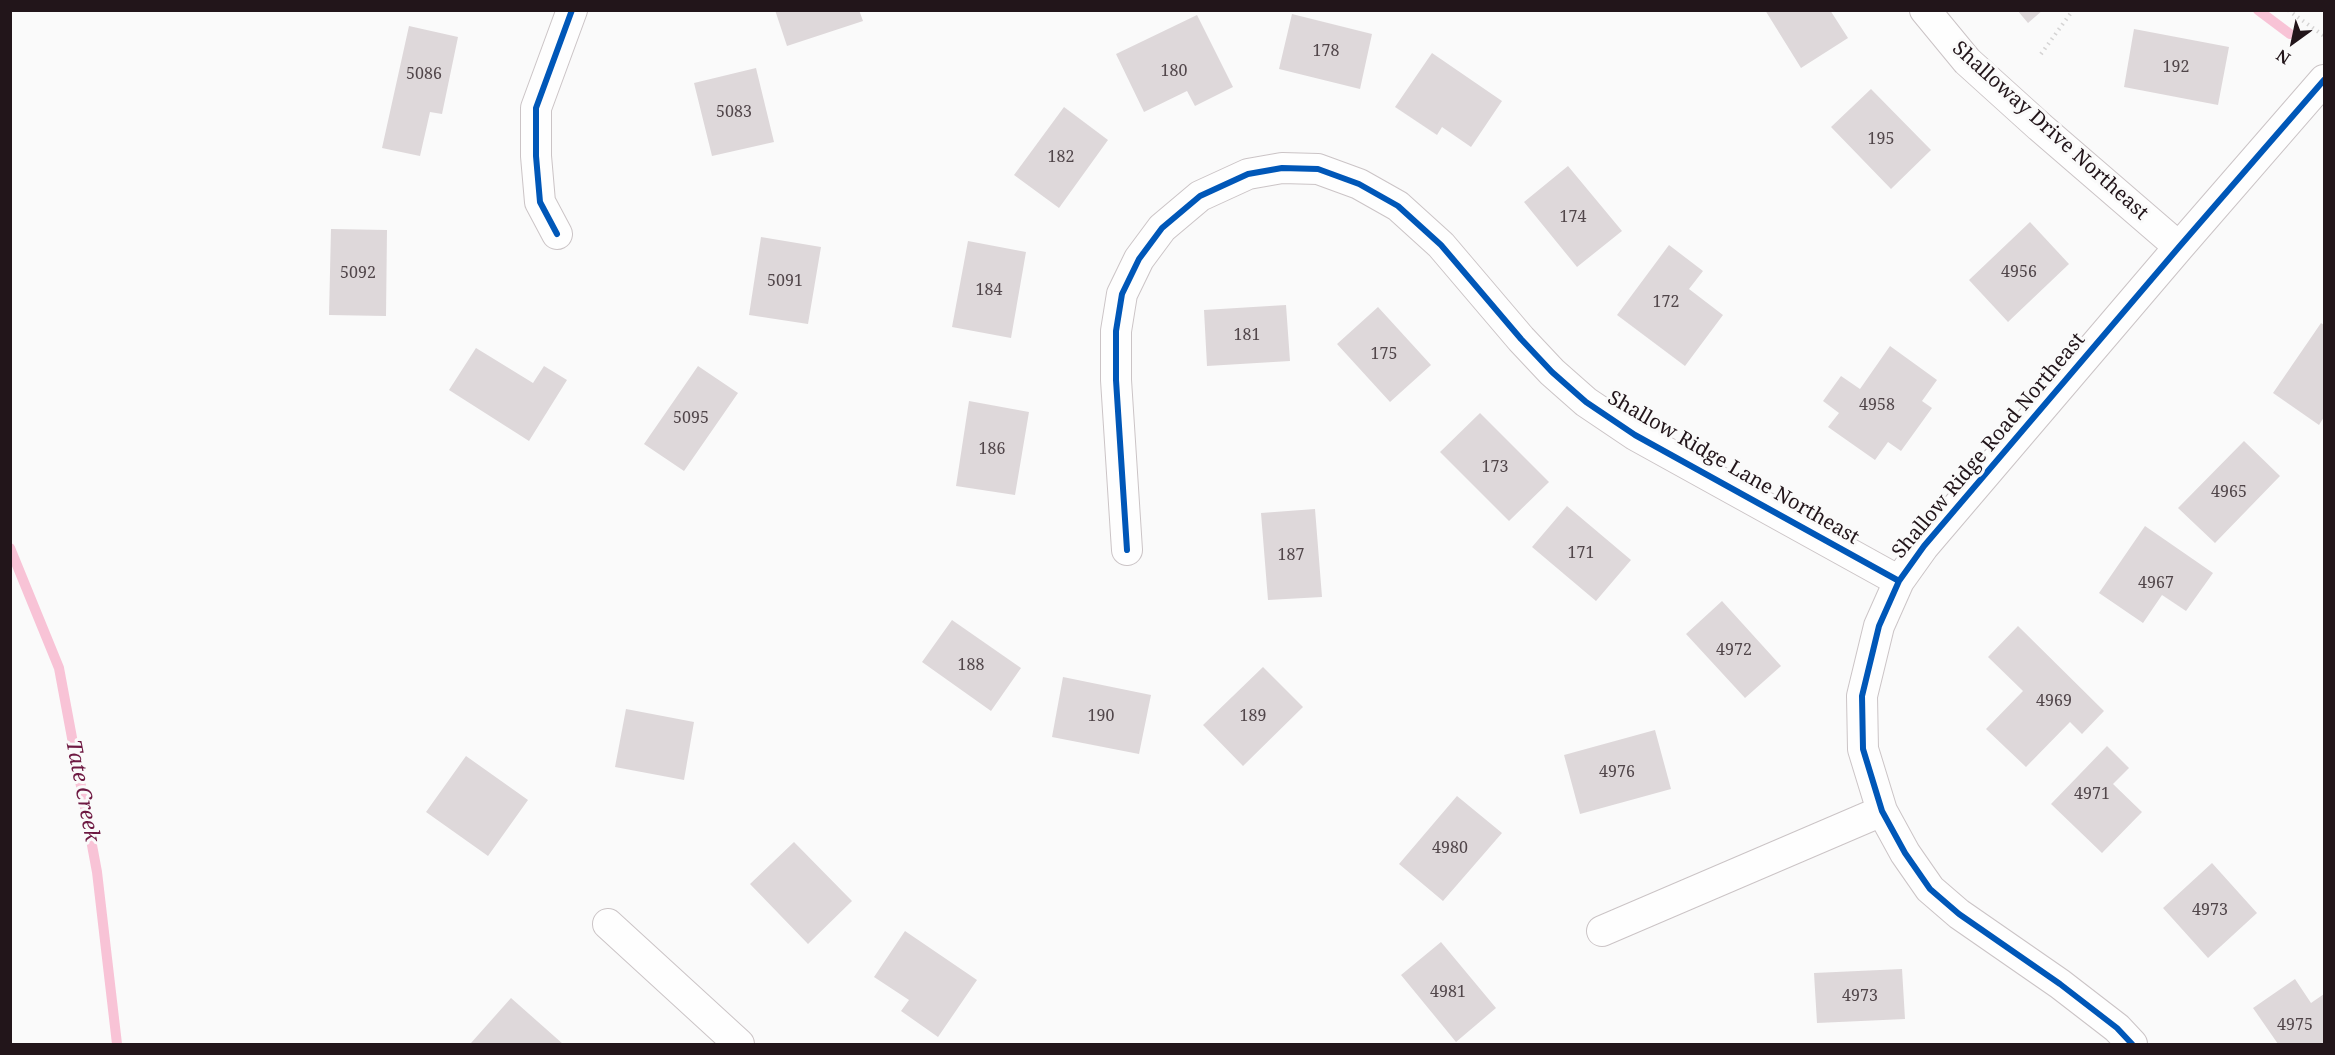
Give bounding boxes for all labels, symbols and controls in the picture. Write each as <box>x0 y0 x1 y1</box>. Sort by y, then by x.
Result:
north arrow <box>2263 12 2323 72</box>
street label: Shalloway Drive Northeast <box>1947 37 2153 225</box>
house number: 178 <box>1313 41 1339 61</box>
text: N <box>2272 44 2294 70</box>
house number: 192 <box>2163 57 2189 77</box>
house number: 180 <box>1161 61 1187 81</box>
house number: 5086 <box>406 64 442 84</box>
house number: 5083 <box>716 102 752 122</box>
house number: 195 <box>1868 129 1894 149</box>
house number: 182 <box>1048 147 1074 167</box>
house number: 174 <box>1560 207 1586 227</box>
house number: 4956 <box>2001 262 2037 282</box>
house number: 5092 <box>340 263 376 283</box>
house number: 5091 <box>767 271 803 291</box>
house number: 184 <box>976 280 1002 300</box>
house number: 172 <box>1653 292 1679 312</box>
house number: 181 <box>1234 325 1260 345</box>
street label: Shallow Ridge Road Northeast <box>1888 328 2090 564</box>
house number: 175 <box>1371 344 1397 364</box>
street label: Shallow Ridge Lane Northeast <box>1603 386 1863 550</box>
house number: 4958 <box>1859 395 1895 415</box>
house number: 5095 <box>673 408 709 428</box>
house number: 186 <box>979 439 1005 459</box>
house number: 173 <box>1482 457 1508 477</box>
house number: 4965 <box>2211 482 2247 502</box>
house number: 171 <box>1568 543 1594 563</box>
house number: 187 <box>1278 545 1304 565</box>
house number: 4967 <box>2138 573 2174 593</box>
house number: 4972 <box>1716 640 1752 660</box>
house number: 188 <box>958 655 984 675</box>
house number: 4969 <box>2036 691 2072 711</box>
house number: 190 <box>1088 706 1114 726</box>
house number: 189 <box>1240 706 1266 726</box>
water label: Tate Creek <box>60 738 104 844</box>
house number: 4976 <box>1599 762 1635 782</box>
house number: 4971 <box>2074 784 2110 804</box>
house number: 4980 <box>1432 838 1468 858</box>
house number: 4973 <box>2192 900 2228 920</box>
house number: 4981 <box>1430 982 1466 1002</box>
house number: 4973 <box>1842 986 1878 1006</box>
house number: 4975 <box>2277 1015 2313 1035</box>

